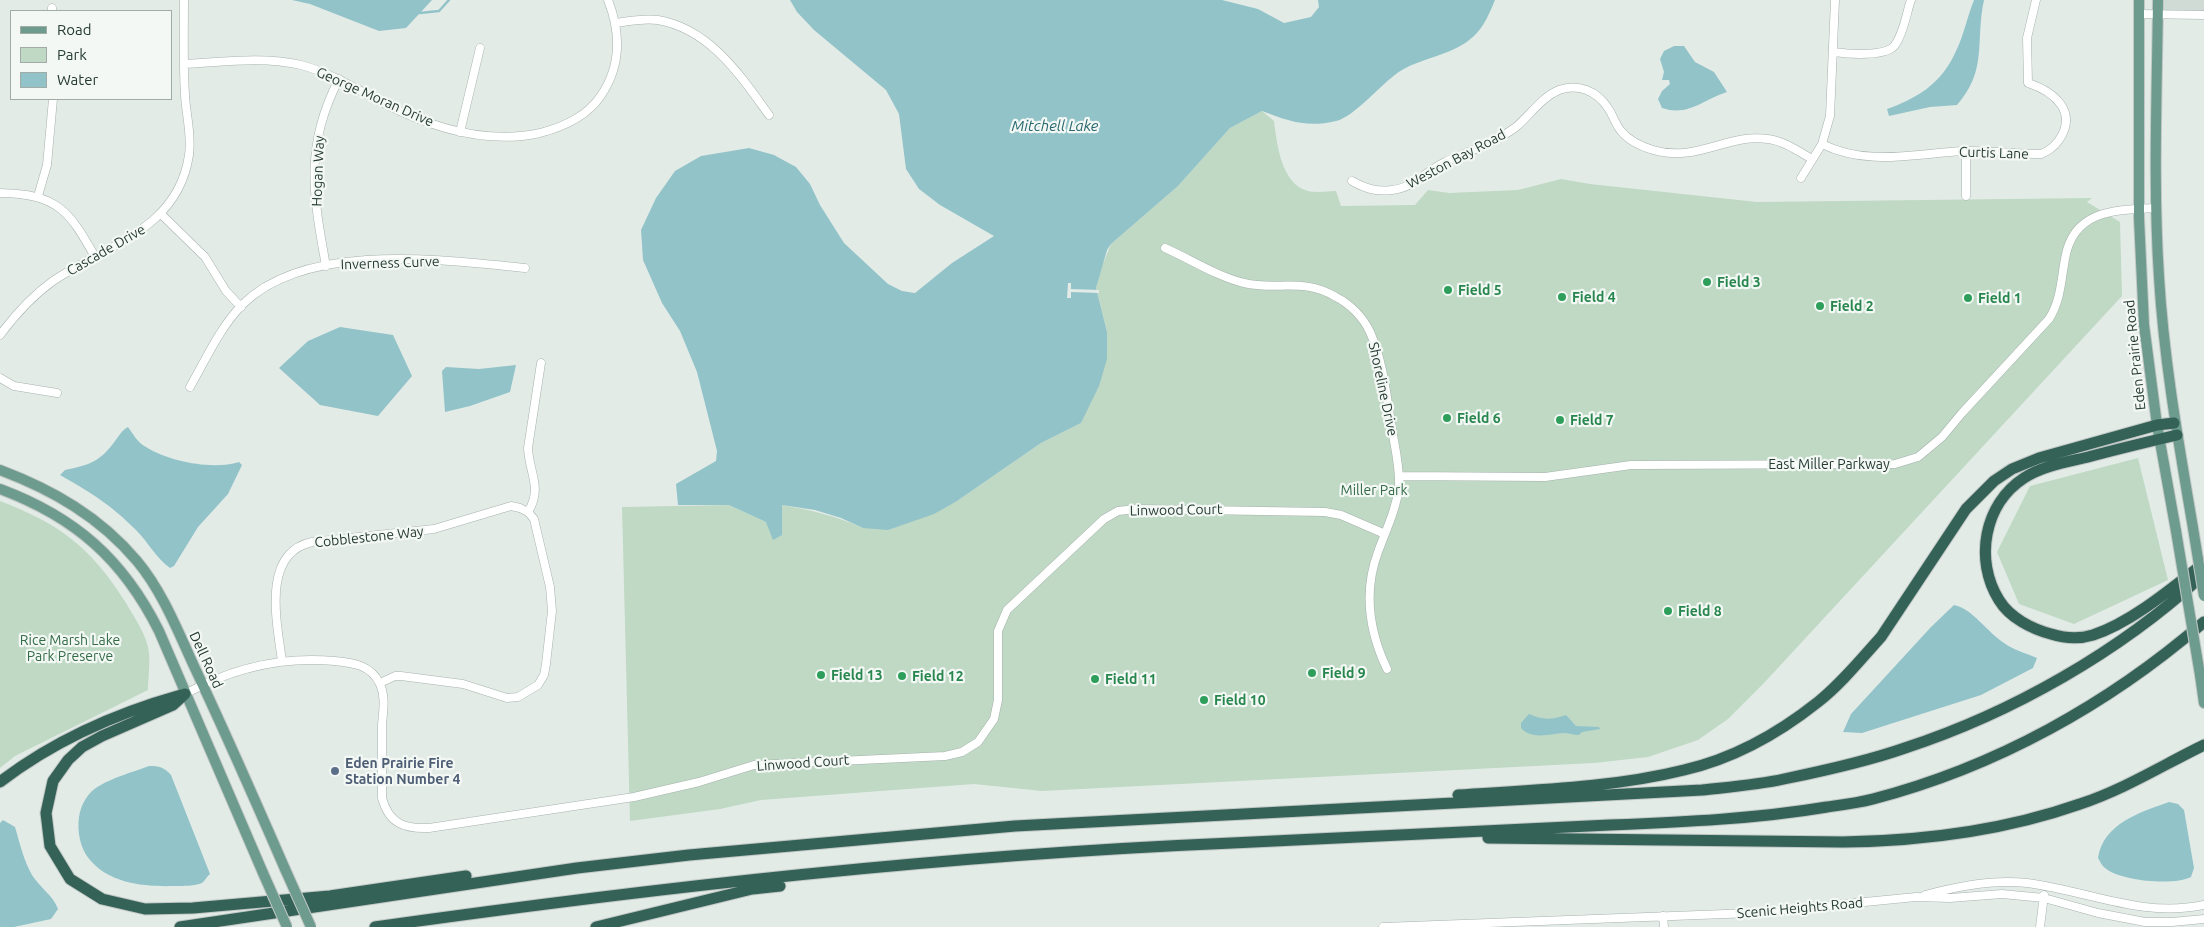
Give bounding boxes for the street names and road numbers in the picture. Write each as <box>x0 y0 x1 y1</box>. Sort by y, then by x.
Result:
street label: George Moran Drive <box>314 64 436 130</box>
street label: Weston Bay Road <box>1404 126 1508 192</box>
street label: Hogan Way <box>308 135 328 207</box>
street label: Curtis Lane <box>1959 143 2029 163</box>
street label: Cascade Drive <box>64 221 148 279</box>
street label: Inverness Curve <box>340 253 440 273</box>
street label: Eden Prairie Road <box>2121 299 2149 411</box>
street label: Shoreline Drive <box>1365 340 1401 438</box>
street label: East Miller Parkway <box>1768 456 1890 472</box>
street label: Linwood Court <box>1130 501 1222 519</box>
street label: Cobblestone Way <box>314 523 424 551</box>
street label: Dell Road <box>186 629 226 691</box>
street label: Linwood Court <box>756 751 850 775</box>
street label: Scenic Heights Road <box>1736 894 1864 922</box>

